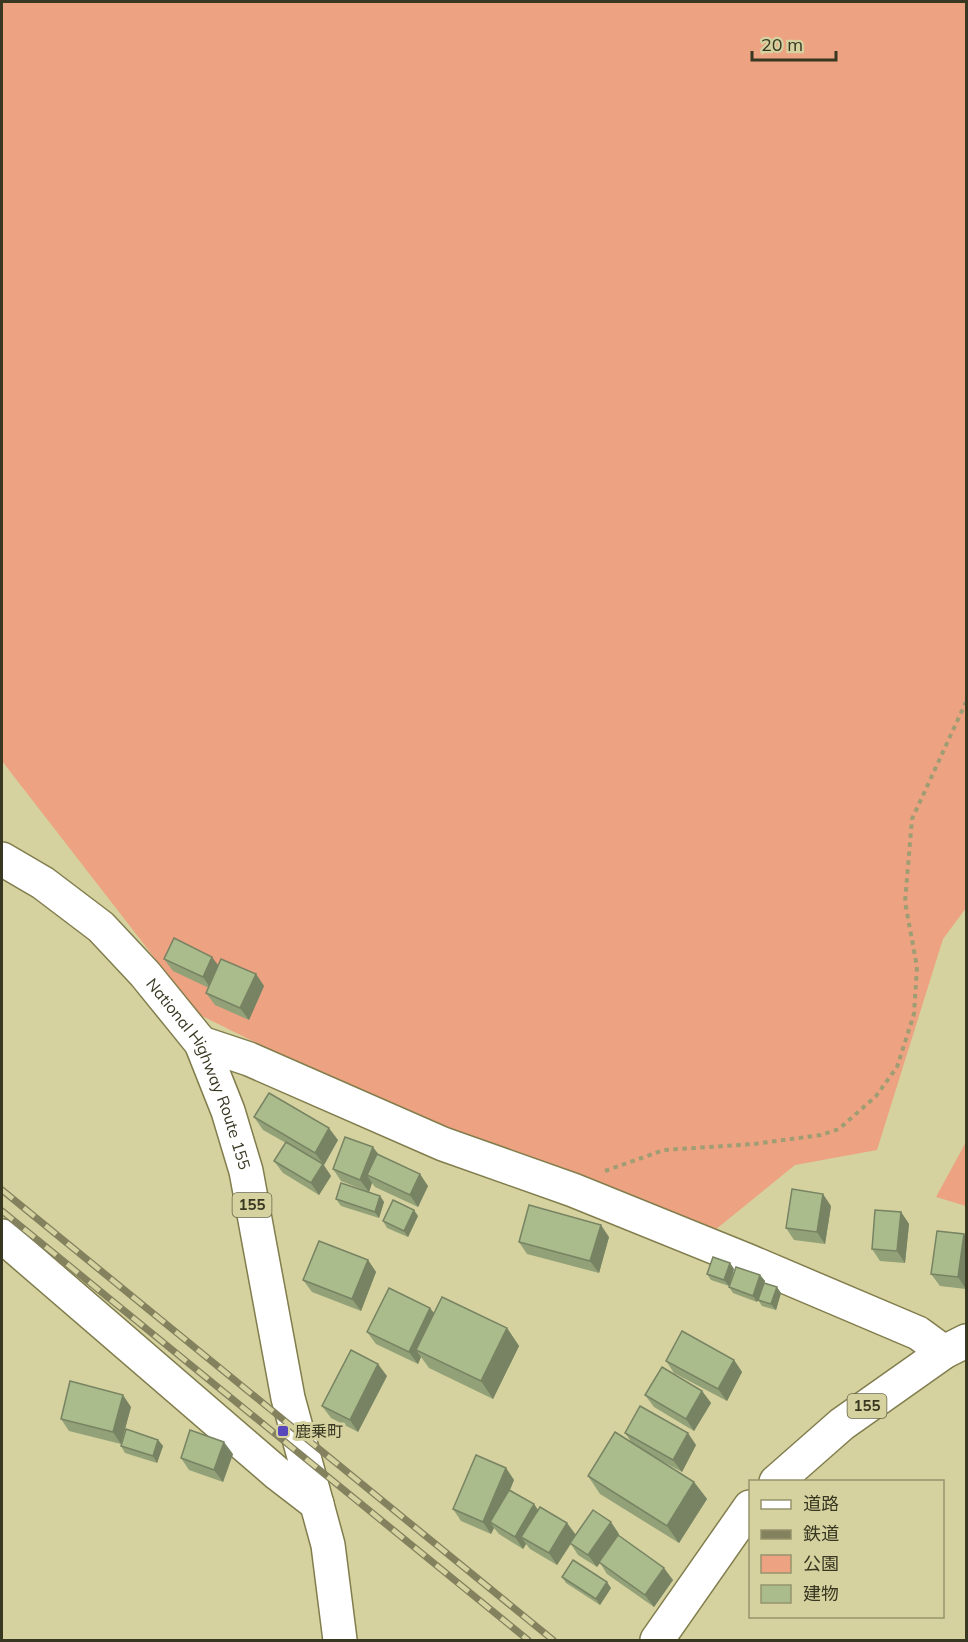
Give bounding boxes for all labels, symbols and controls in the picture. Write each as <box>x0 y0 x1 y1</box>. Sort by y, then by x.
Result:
scale bar <box>752 24 836 62</box>
text: 20 m <box>761 33 803 56</box>
street label: National Highway Route 155 <box>142 974 255 1172</box>
road number: 155 <box>232 1193 272 1217</box>
road number: 155 <box>848 1394 886 1418</box>
place label: 鹿乗町 <box>295 1421 343 1441</box>
marker: 鹿乗町 <box>276 1424 290 1438</box>
legend <box>749 1480 944 1618</box>
text: 道路 <box>803 1492 839 1515</box>
text: 鉄道 <box>803 1522 839 1545</box>
text: 公園 <box>803 1552 839 1575</box>
text: 建物 <box>803 1582 839 1605</box>

